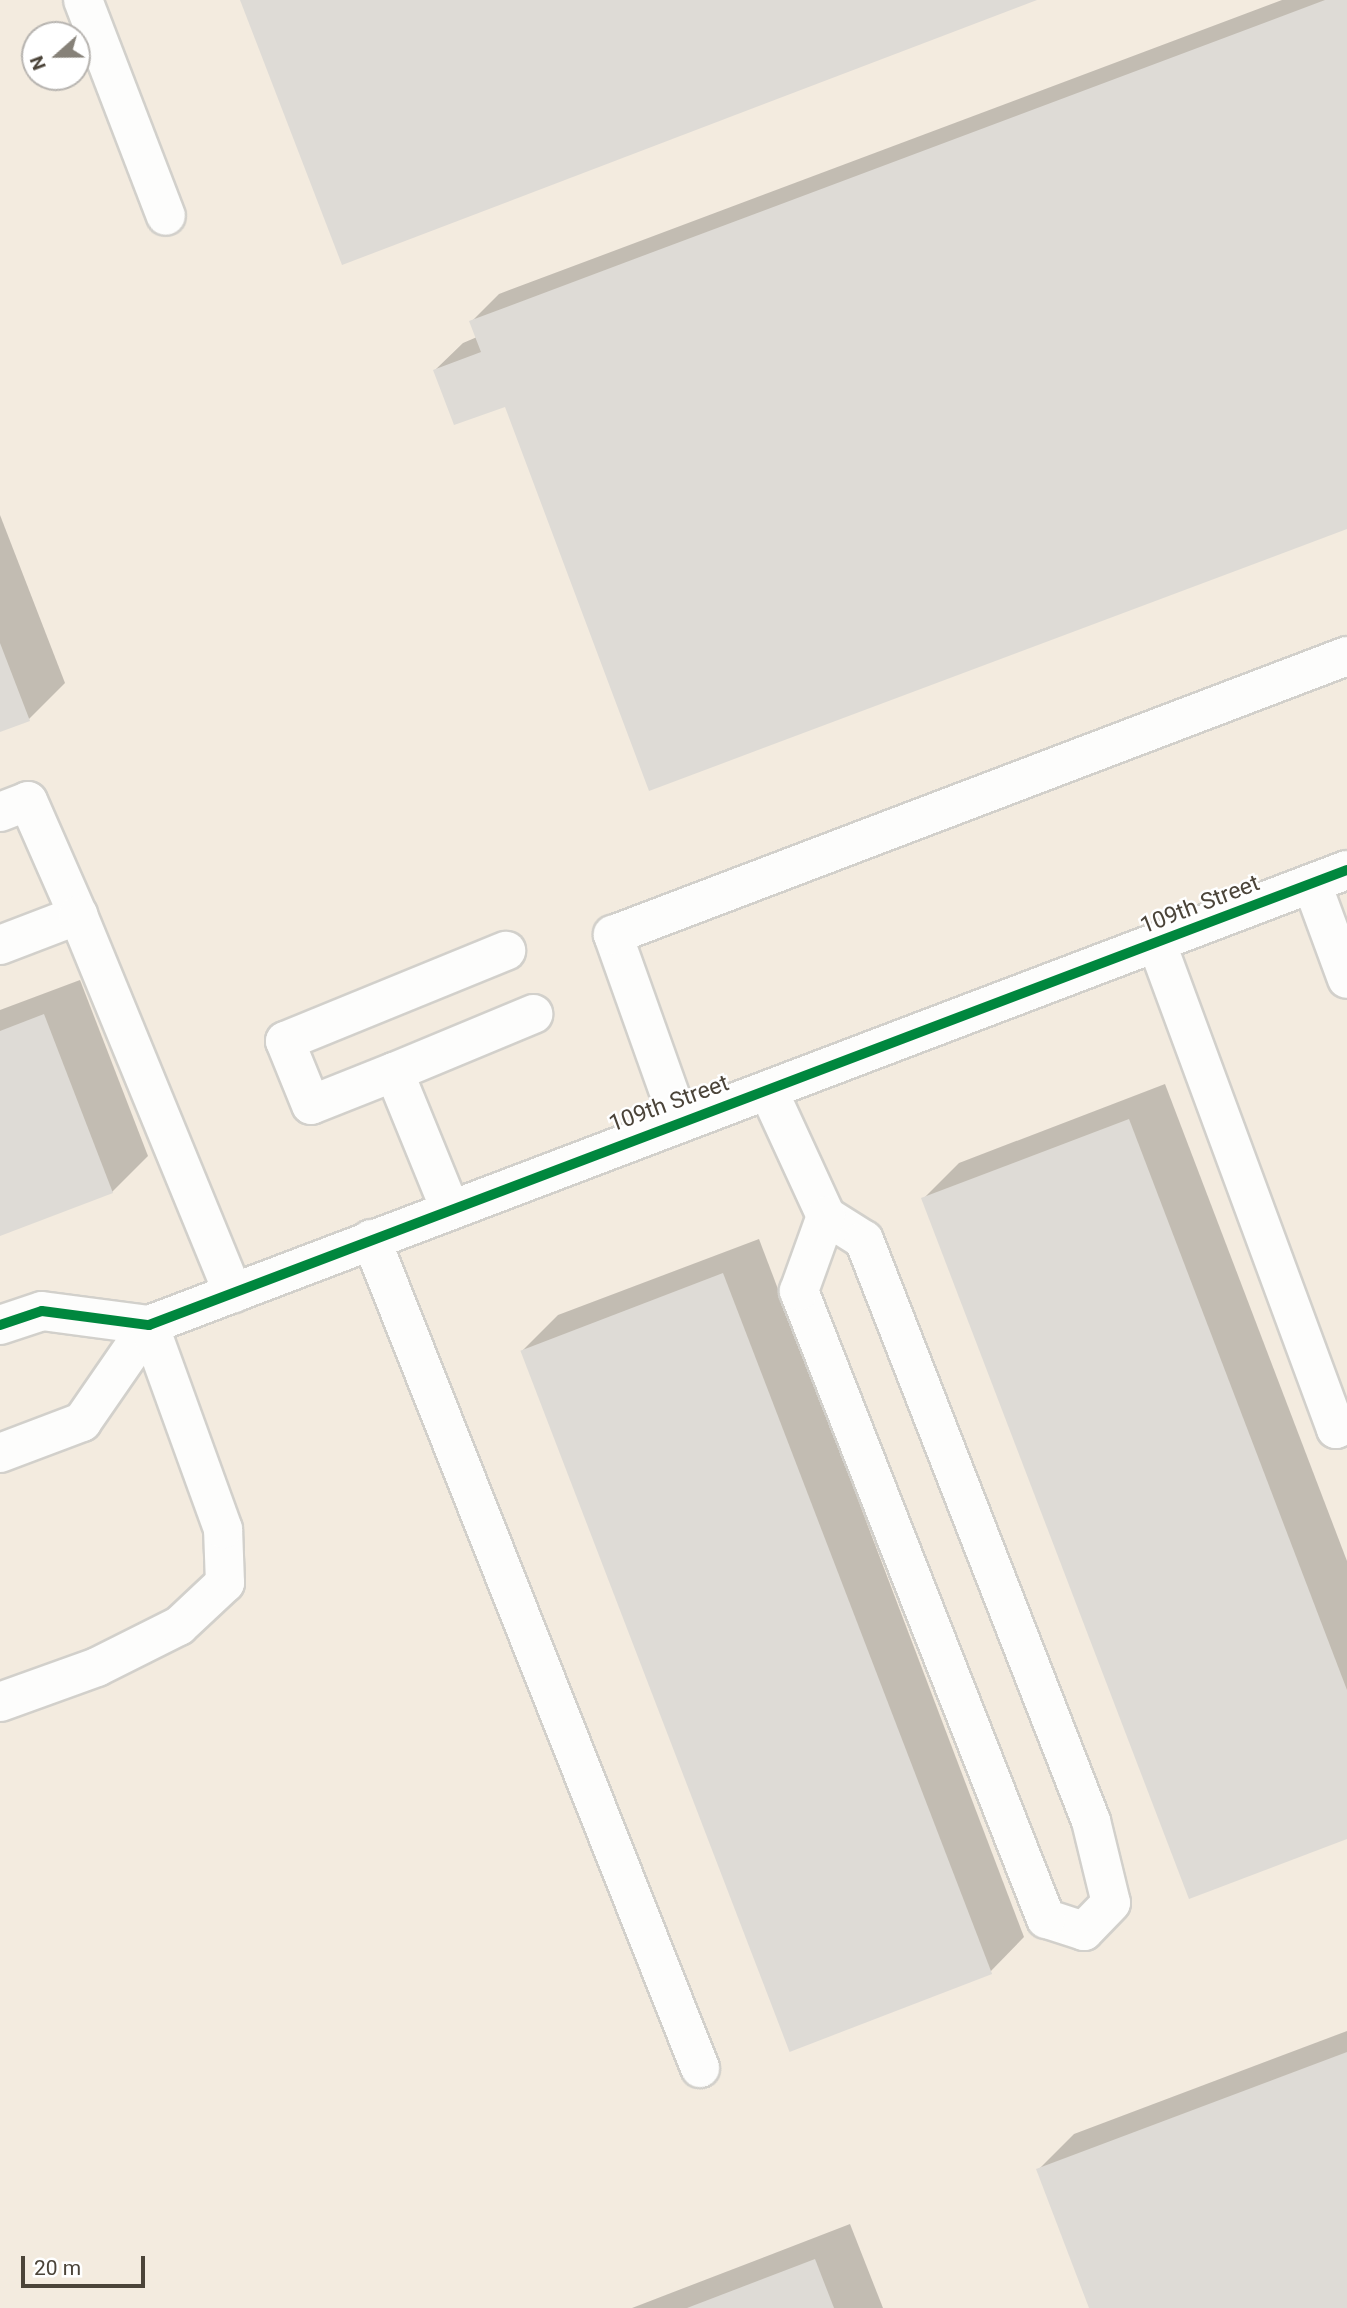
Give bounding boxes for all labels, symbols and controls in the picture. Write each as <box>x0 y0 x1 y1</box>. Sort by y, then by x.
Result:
north arrow <box>21 21 91 91</box>
text: N <box>25 53 51 73</box>
street label: 109th Street <box>1137 870 1263 940</box>
street label: 109th Street <box>605 1070 733 1138</box>
scale bar <box>24 2242 149 2286</box>
text: 20 m <box>34 2256 81 2280</box>

